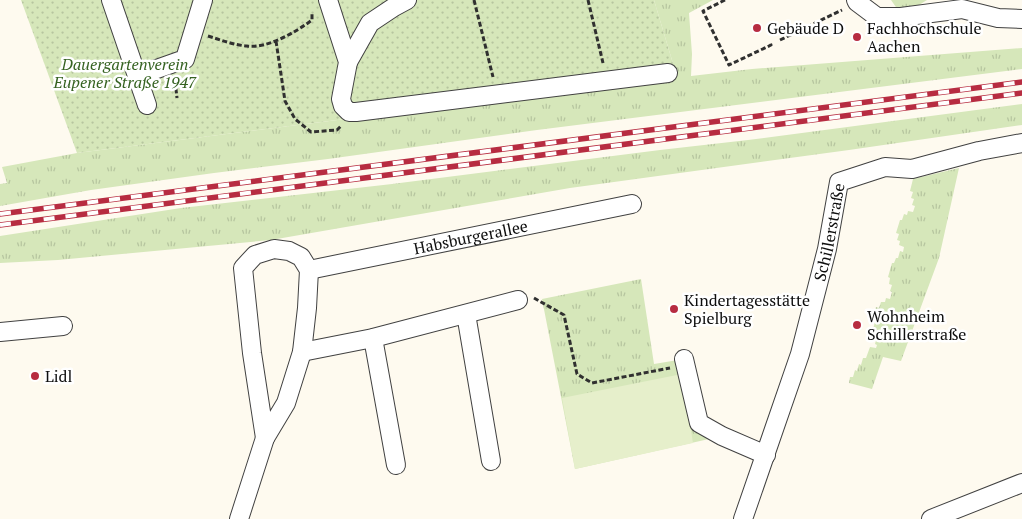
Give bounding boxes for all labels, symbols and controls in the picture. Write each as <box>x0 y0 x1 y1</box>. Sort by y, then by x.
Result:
place label: Gebäude D <box>767 17 844 39</box>
place label: Fachhochschule Aachen <box>867 17 982 57</box>
marker: Gebäude D <box>751 22 763 34</box>
marker: Fachhochschule Aachen <box>851 31 863 43</box>
park label: Dauergartenverein Eupener Straße 1947 <box>53 53 197 93</box>
street label: Schillerstraße <box>808 181 850 283</box>
street label: Habsburgerallee <box>412 215 530 259</box>
place label: Kindertagesstätte Spielburg <box>684 289 810 329</box>
marker: Kindertagesstätte Spielburg <box>668 303 680 315</box>
place label: Wohnheim Schillerstraße <box>867 305 966 345</box>
marker: Wohnheim Schillerstraße <box>851 319 863 331</box>
place label: Lidl <box>45 365 72 387</box>
marker: Lidl <box>29 370 41 382</box>

